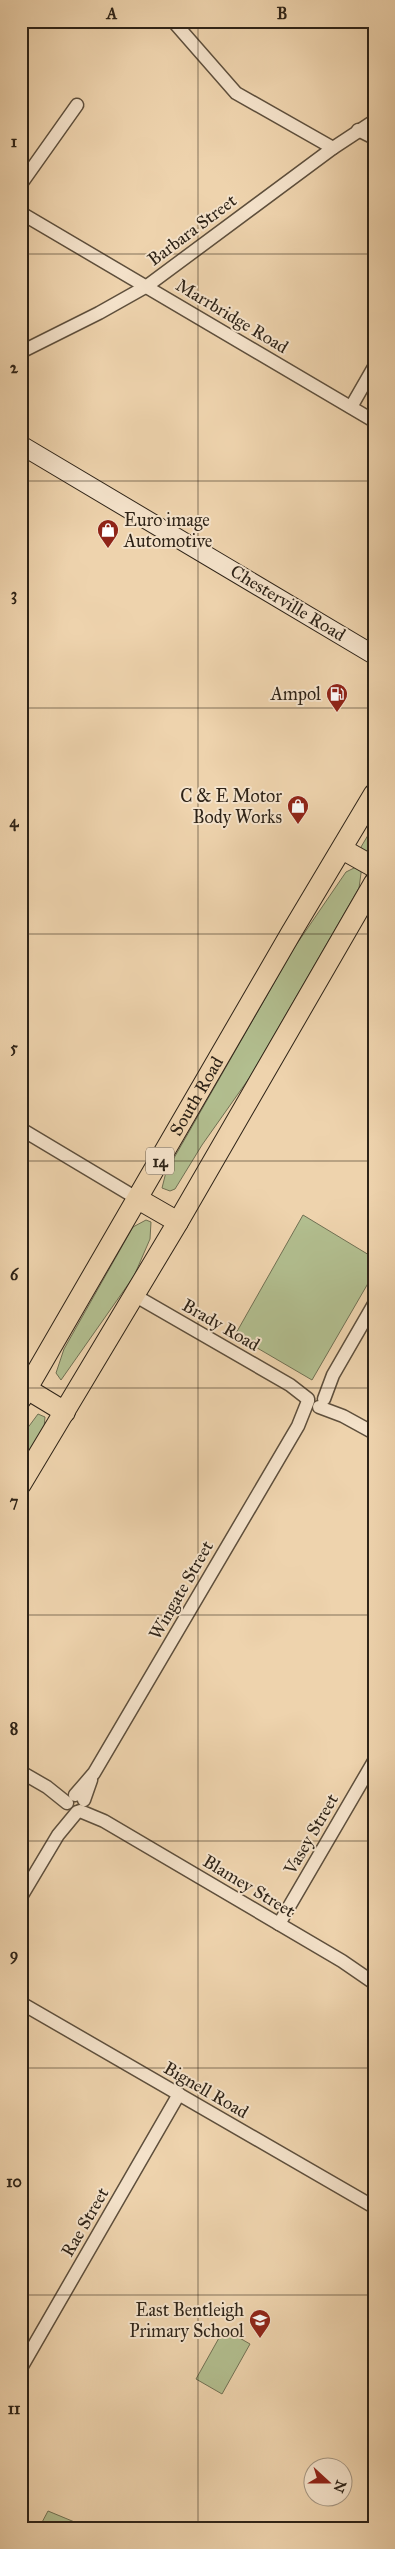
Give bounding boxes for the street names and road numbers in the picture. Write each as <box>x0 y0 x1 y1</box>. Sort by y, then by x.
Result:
street label: Barbara Street <box>143 189 241 271</box>
street label: Marrbridge Road <box>171 274 292 359</box>
street label: Chesterville Road <box>227 560 349 646</box>
street label: South Road <box>165 1053 228 1140</box>
road number: 14 <box>146 1148 174 1174</box>
street label: Brady Road <box>178 1294 264 1356</box>
street label: Wingate Street <box>144 1536 219 1644</box>
street label: Vasey Street <box>279 1789 343 1879</box>
street label: Blamey Street <box>199 1850 300 1922</box>
street label: Bignell Road <box>159 2057 252 2124</box>
street label: Rae Street <box>56 2183 114 2261</box>

